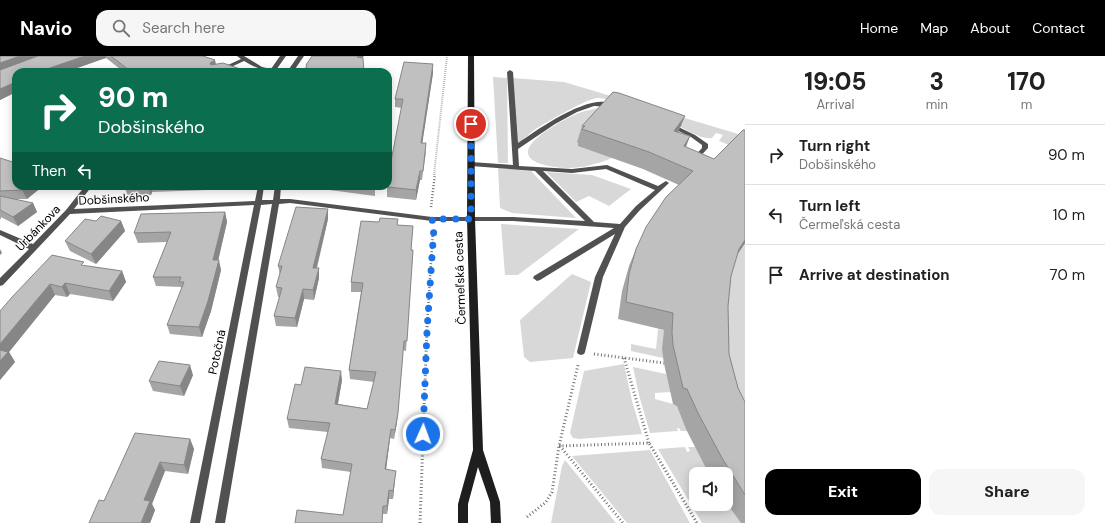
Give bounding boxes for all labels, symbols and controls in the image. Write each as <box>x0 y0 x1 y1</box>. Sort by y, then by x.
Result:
search box <box>96 10 376 46</box>
text: Navio <box>20 16 72 41</box>
icon: search <box>110 17 132 39</box>
text: Search here <box>142 18 225 38</box>
text: Home <box>860 19 898 37</box>
text: Map <box>920 19 948 37</box>
text: About <box>970 19 1010 37</box>
text: Contact <box>1032 19 1085 37</box>
text: 19:05 <box>804 66 866 97</box>
text: 3 <box>930 66 944 97</box>
text: 170 <box>1007 66 1046 97</box>
text: 90 m <box>98 79 168 116</box>
icon: right <box>32 84 84 136</box>
text: Arrival <box>816 96 854 113</box>
text: min <box>926 96 948 113</box>
text: m <box>1021 96 1032 113</box>
pin <box>454 107 488 141</box>
icon: arrive <box>460 113 482 135</box>
text: Dobšinského <box>98 115 205 139</box>
text: Turn right <box>799 136 870 156</box>
icon: right <box>765 144 787 166</box>
text: 90 m <box>1048 145 1085 165</box>
text: Dobšinského <box>799 156 876 173</box>
icon: left <box>74 160 96 182</box>
text: Then <box>32 161 66 181</box>
street label: Dobšinského <box>78 189 150 209</box>
text: Turn left <box>799 196 860 216</box>
street label: Urbánkova <box>12 202 64 254</box>
icon: left <box>765 204 787 226</box>
text: 10 m <box>1053 205 1085 225</box>
text: Čermeľská cesta <box>799 216 900 233</box>
street label: Čermeľská cesta <box>450 231 470 325</box>
icon: arrive <box>765 264 787 286</box>
text: Arrive at destination <box>799 265 950 285</box>
text: 70 m <box>1050 265 1085 285</box>
street label: Potočná <box>204 328 230 376</box>
position arrow <box>402 413 444 455</box>
map controls <box>689 467 733 511</box>
button: sound <box>689 467 733 511</box>
button: Exit <box>765 469 921 515</box>
button: Share <box>929 469 1085 515</box>

